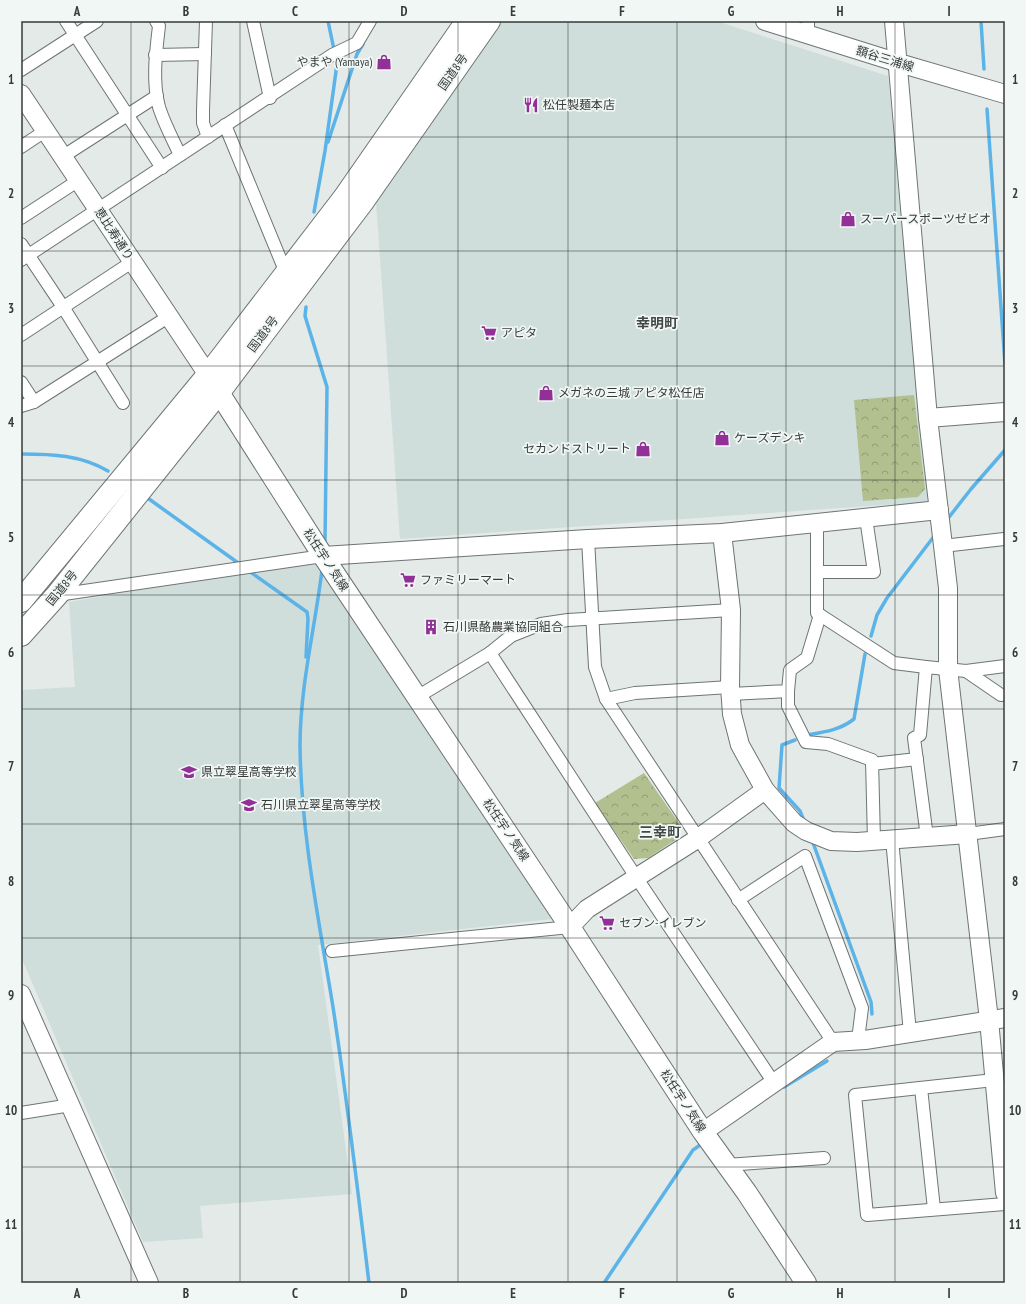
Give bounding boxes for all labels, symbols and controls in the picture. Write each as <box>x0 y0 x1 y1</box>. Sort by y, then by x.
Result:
text: A <box>73 3 81 20</box>
text: B <box>183 3 189 20</box>
text: C <box>292 3 298 20</box>
text: D <box>401 3 408 20</box>
text: E <box>510 3 516 20</box>
text: F <box>619 3 625 20</box>
text: G <box>728 3 735 20</box>
text: H <box>837 3 844 20</box>
text: I <box>947 3 951 20</box>
street label: 額谷三浦線 <box>854 43 916 74</box>
street label: 国道8号 <box>435 50 471 93</box>
shop icon: やまや (Yamaya) <box>375 53 393 71</box>
place label: やまや (Yamaya) <box>296 54 372 69</box>
text: 1 <box>8 71 14 88</box>
text: 1 <box>1012 71 1018 88</box>
restaurant icon: 松任製麺本店 <box>522 96 540 114</box>
place label: 松任製麺本店 <box>543 97 615 112</box>
text: 2 <box>8 185 14 202</box>
text: 2 <box>1012 185 1018 202</box>
street label: 恵比寿通り <box>92 204 137 263</box>
shop icon: スーパースポーツゼビオ <box>839 210 857 228</box>
place label: スーパースポーツゼビオ <box>860 211 991 226</box>
text: 3 <box>8 300 14 317</box>
text: 3 <box>1012 300 1018 317</box>
street label: 国道8号 <box>244 313 281 355</box>
district label: 幸明町 <box>636 314 678 332</box>
supermarket icon: アピタ <box>480 324 498 342</box>
place label: アピタ <box>501 325 537 340</box>
shop icon: メガネの三城 アピタ松任店 <box>537 384 555 402</box>
place label: メガネの三城 アピタ松任店 <box>558 385 705 400</box>
text: 4 <box>8 414 15 431</box>
text: 4 <box>1012 414 1019 431</box>
shop icon: ケーズデンキ <box>713 429 731 447</box>
place label: ケーズデンキ <box>734 430 805 445</box>
shop icon: セカンドストリート <box>634 440 652 458</box>
place label: セカンドストリート <box>523 441 631 456</box>
street label: 松任宇ノ気線 <box>301 525 352 594</box>
text: 5 <box>8 529 14 546</box>
text: 5 <box>1012 529 1018 546</box>
street label: 国道8号 <box>43 567 80 608</box>
supermarket icon: ファミリーマート <box>399 571 417 589</box>
place label: ファミリーマート <box>420 572 516 587</box>
building icon: 石川県酪農業協同組合 <box>422 618 440 636</box>
place label: 石川県酪農業協同組合 <box>443 619 563 634</box>
text: 6 <box>8 644 14 661</box>
text: 6 <box>1012 644 1018 661</box>
text: 7 <box>8 758 14 775</box>
text: 7 <box>1012 758 1018 775</box>
school or university icon: 県立翠星高等学校 <box>180 763 198 781</box>
place label: 県立翠星高等学校 <box>201 764 297 779</box>
school or university icon: 石川県立翠星高等学校 <box>240 796 258 814</box>
street label: 松任宇ノ気線 <box>480 796 533 864</box>
place label: 石川県立翠星高等学校 <box>261 797 381 812</box>
district label: 三幸町 <box>639 823 681 841</box>
text: 8 <box>8 873 14 890</box>
text: 8 <box>1012 873 1018 890</box>
supermarket icon: セブン-イレブン <box>598 914 616 932</box>
place label: セブン-イレブン <box>619 915 707 930</box>
text: 9 <box>8 987 14 1004</box>
text: 9 <box>1012 987 1018 1004</box>
street label: 松任宇ノ気線 <box>658 1066 709 1135</box>
text: 10 <box>5 1102 17 1119</box>
text: 10 <box>1009 1102 1021 1119</box>
text: 11 <box>5 1216 17 1233</box>
text: 11 <box>1009 1216 1021 1233</box>
text: A <box>73 1285 81 1302</box>
text: B <box>183 1285 189 1302</box>
text: C <box>292 1285 298 1302</box>
text: D <box>401 1285 408 1302</box>
text: E <box>510 1285 516 1302</box>
text: F <box>619 1285 625 1302</box>
text: G <box>728 1285 735 1302</box>
text: H <box>837 1285 844 1302</box>
text: I <box>947 1285 951 1302</box>

